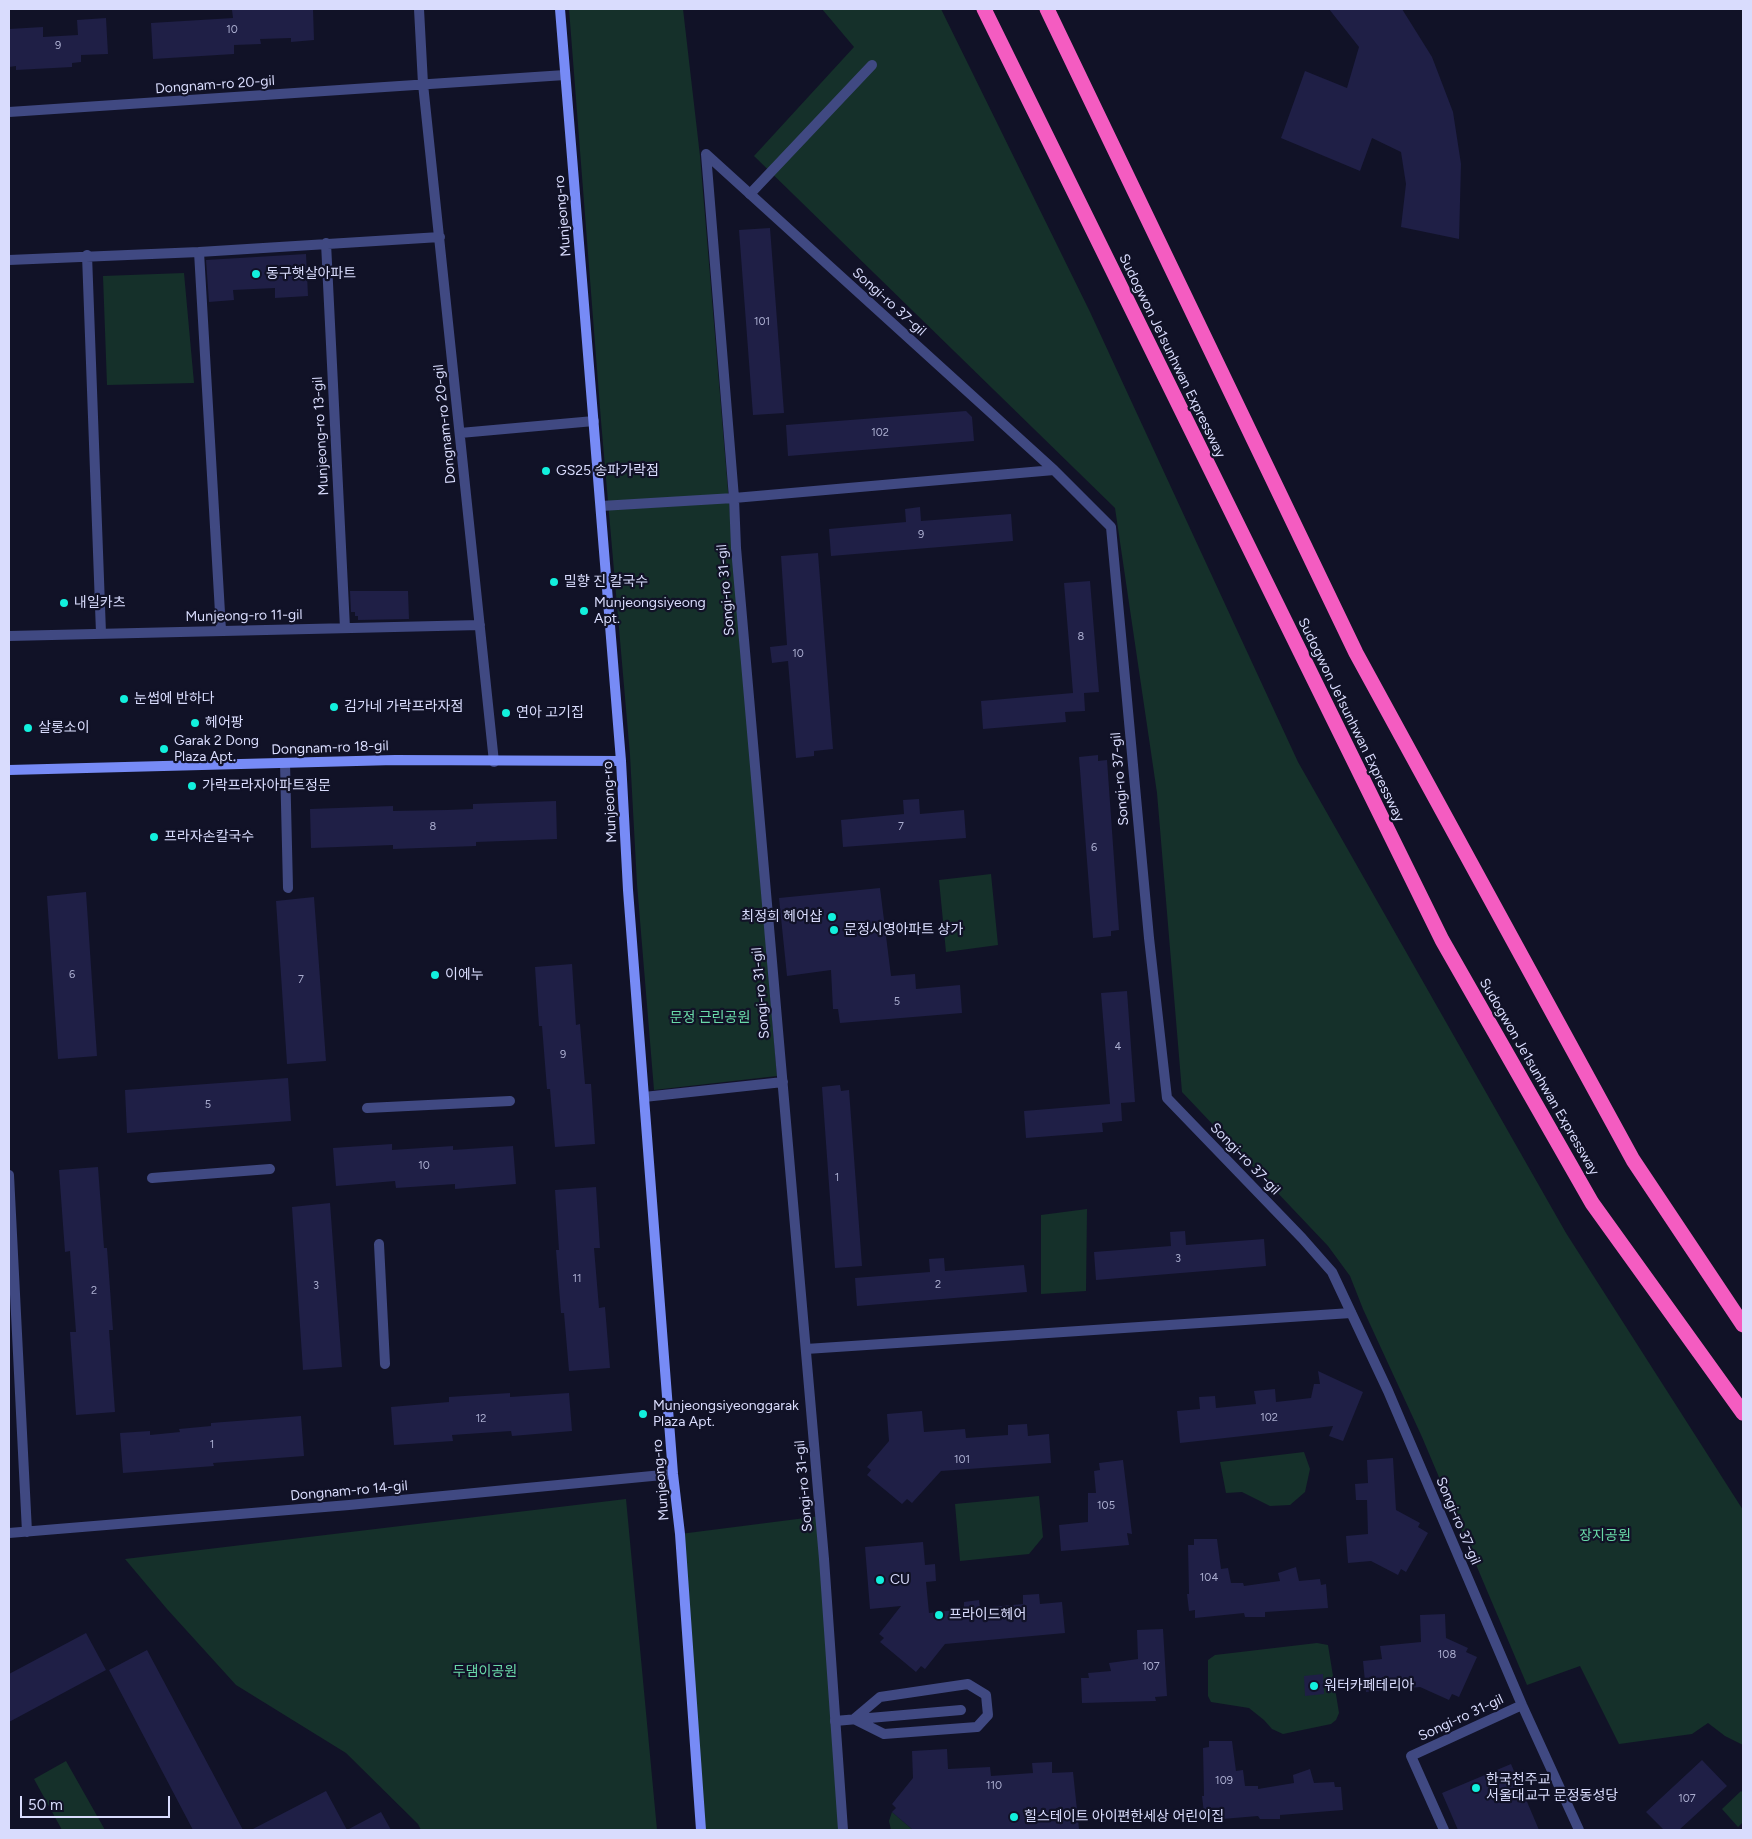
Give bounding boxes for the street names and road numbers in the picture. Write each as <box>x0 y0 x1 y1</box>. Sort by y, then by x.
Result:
street label: Dongnam-ro 20-gil <box>155 72 275 98</box>
street label: Munjeong-ro <box>551 175 575 257</box>
street label: Sudogwon Je1sunhwan Expressway <box>1115 251 1229 461</box>
street label: Songi-ro 37-gil <box>849 264 929 340</box>
street label: Dongnam-ro 20-gil <box>430 363 460 485</box>
street label: Munjeong-ro 13-gil <box>309 376 333 496</box>
street label: Songi-ro 31-gil <box>714 543 738 637</box>
street label: Munjeong-ro 11-gil <box>185 607 303 625</box>
street label: Sudogwon Je1sunhwan Expressway <box>1294 615 1408 825</box>
street label: Songi-ro 37-gil <box>1108 732 1132 826</box>
street label: Dongnam-ro 18-gil <box>271 738 389 758</box>
street label: Munjeong-ro <box>599 761 621 843</box>
street label: Songi-ro 31-gil <box>749 946 773 1040</box>
street label: Sudogwon Je1sunhwan Expressway <box>1476 975 1602 1179</box>
street label: Songi-ro 37-gil <box>1206 1119 1284 1199</box>
street label: Munjeong-ro <box>649 1439 673 1521</box>
street label: Songi-ro 31-gil <box>792 1439 816 1533</box>
street label: Songi-ro 37-gil <box>1432 1475 1484 1567</box>
street label: Dongnam-ro 14-gil <box>290 1478 408 1504</box>
street label: Songi-ro 31-gil <box>1416 1691 1506 1745</box>

